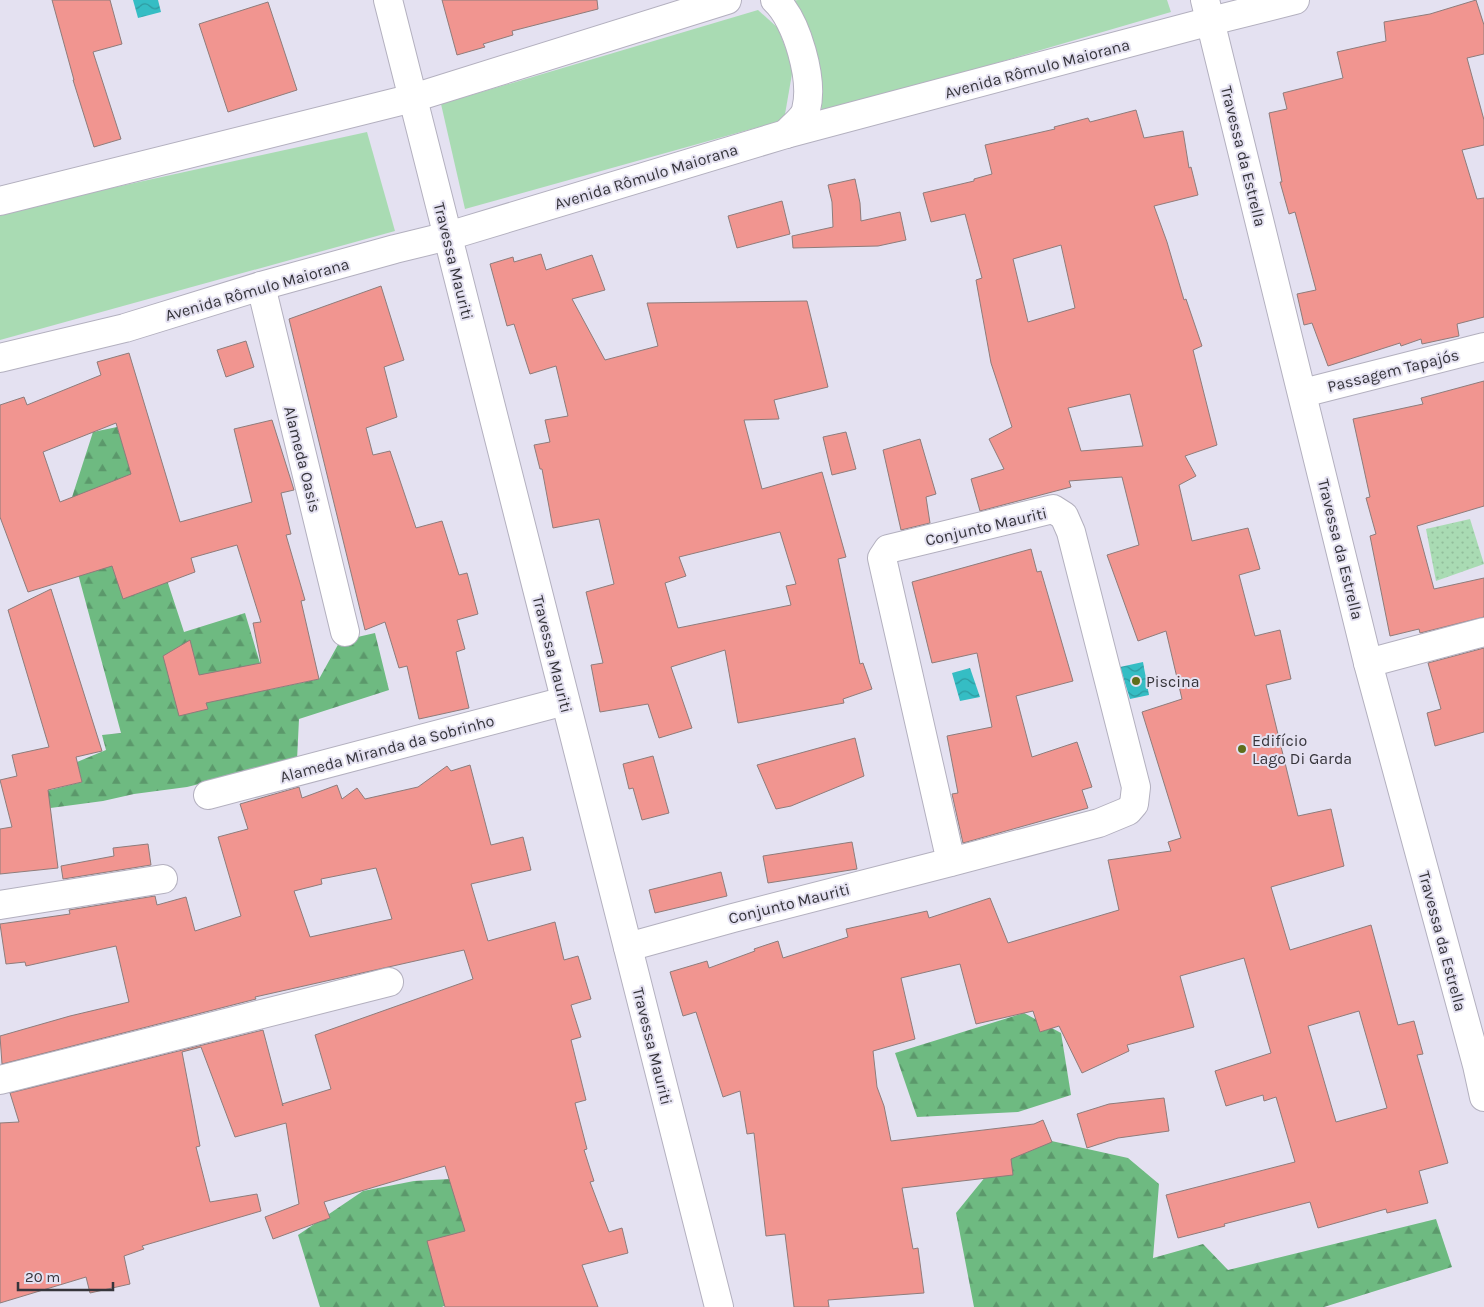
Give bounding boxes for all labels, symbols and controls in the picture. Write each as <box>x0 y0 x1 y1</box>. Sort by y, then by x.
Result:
street label: Avenida Rômulo Maiorana <box>943 35 1132 102</box>
street label: Travessa da Estrella <box>1217 84 1270 228</box>
street label: Avenida Rômulo Maiorana <box>552 140 740 213</box>
street label: Travessa Mauriti <box>430 200 477 322</box>
street label: Avenida Rômulo Maiorana <box>163 254 351 325</box>
street label: Passagem Tapajós <box>1325 345 1461 396</box>
street label: Alameda Oasis <box>280 404 325 514</box>
street label: Travessa da Estrella <box>1314 477 1367 621</box>
street label: Conjunto Mauriti <box>923 503 1049 550</box>
street label: Travessa Mauriti <box>529 593 576 715</box>
place label: Piscina <box>1146 672 1200 691</box>
marker: Piscina <box>1130 675 1142 687</box>
street label: Alameda Miranda da Sobrinho <box>278 711 496 786</box>
place label: Edifício Lago Di Garda <box>1252 731 1352 768</box>
marker: Edifício Lago Di Garda <box>1236 743 1248 755</box>
street label: Travessa da Estrella <box>1415 869 1470 1013</box>
street label: Conjunto Mauriti <box>726 879 852 928</box>
street label: Travessa Mauriti <box>629 985 676 1107</box>
scale bar <box>18 1260 112 1292</box>
text: 20 m <box>25 1268 60 1286</box>

